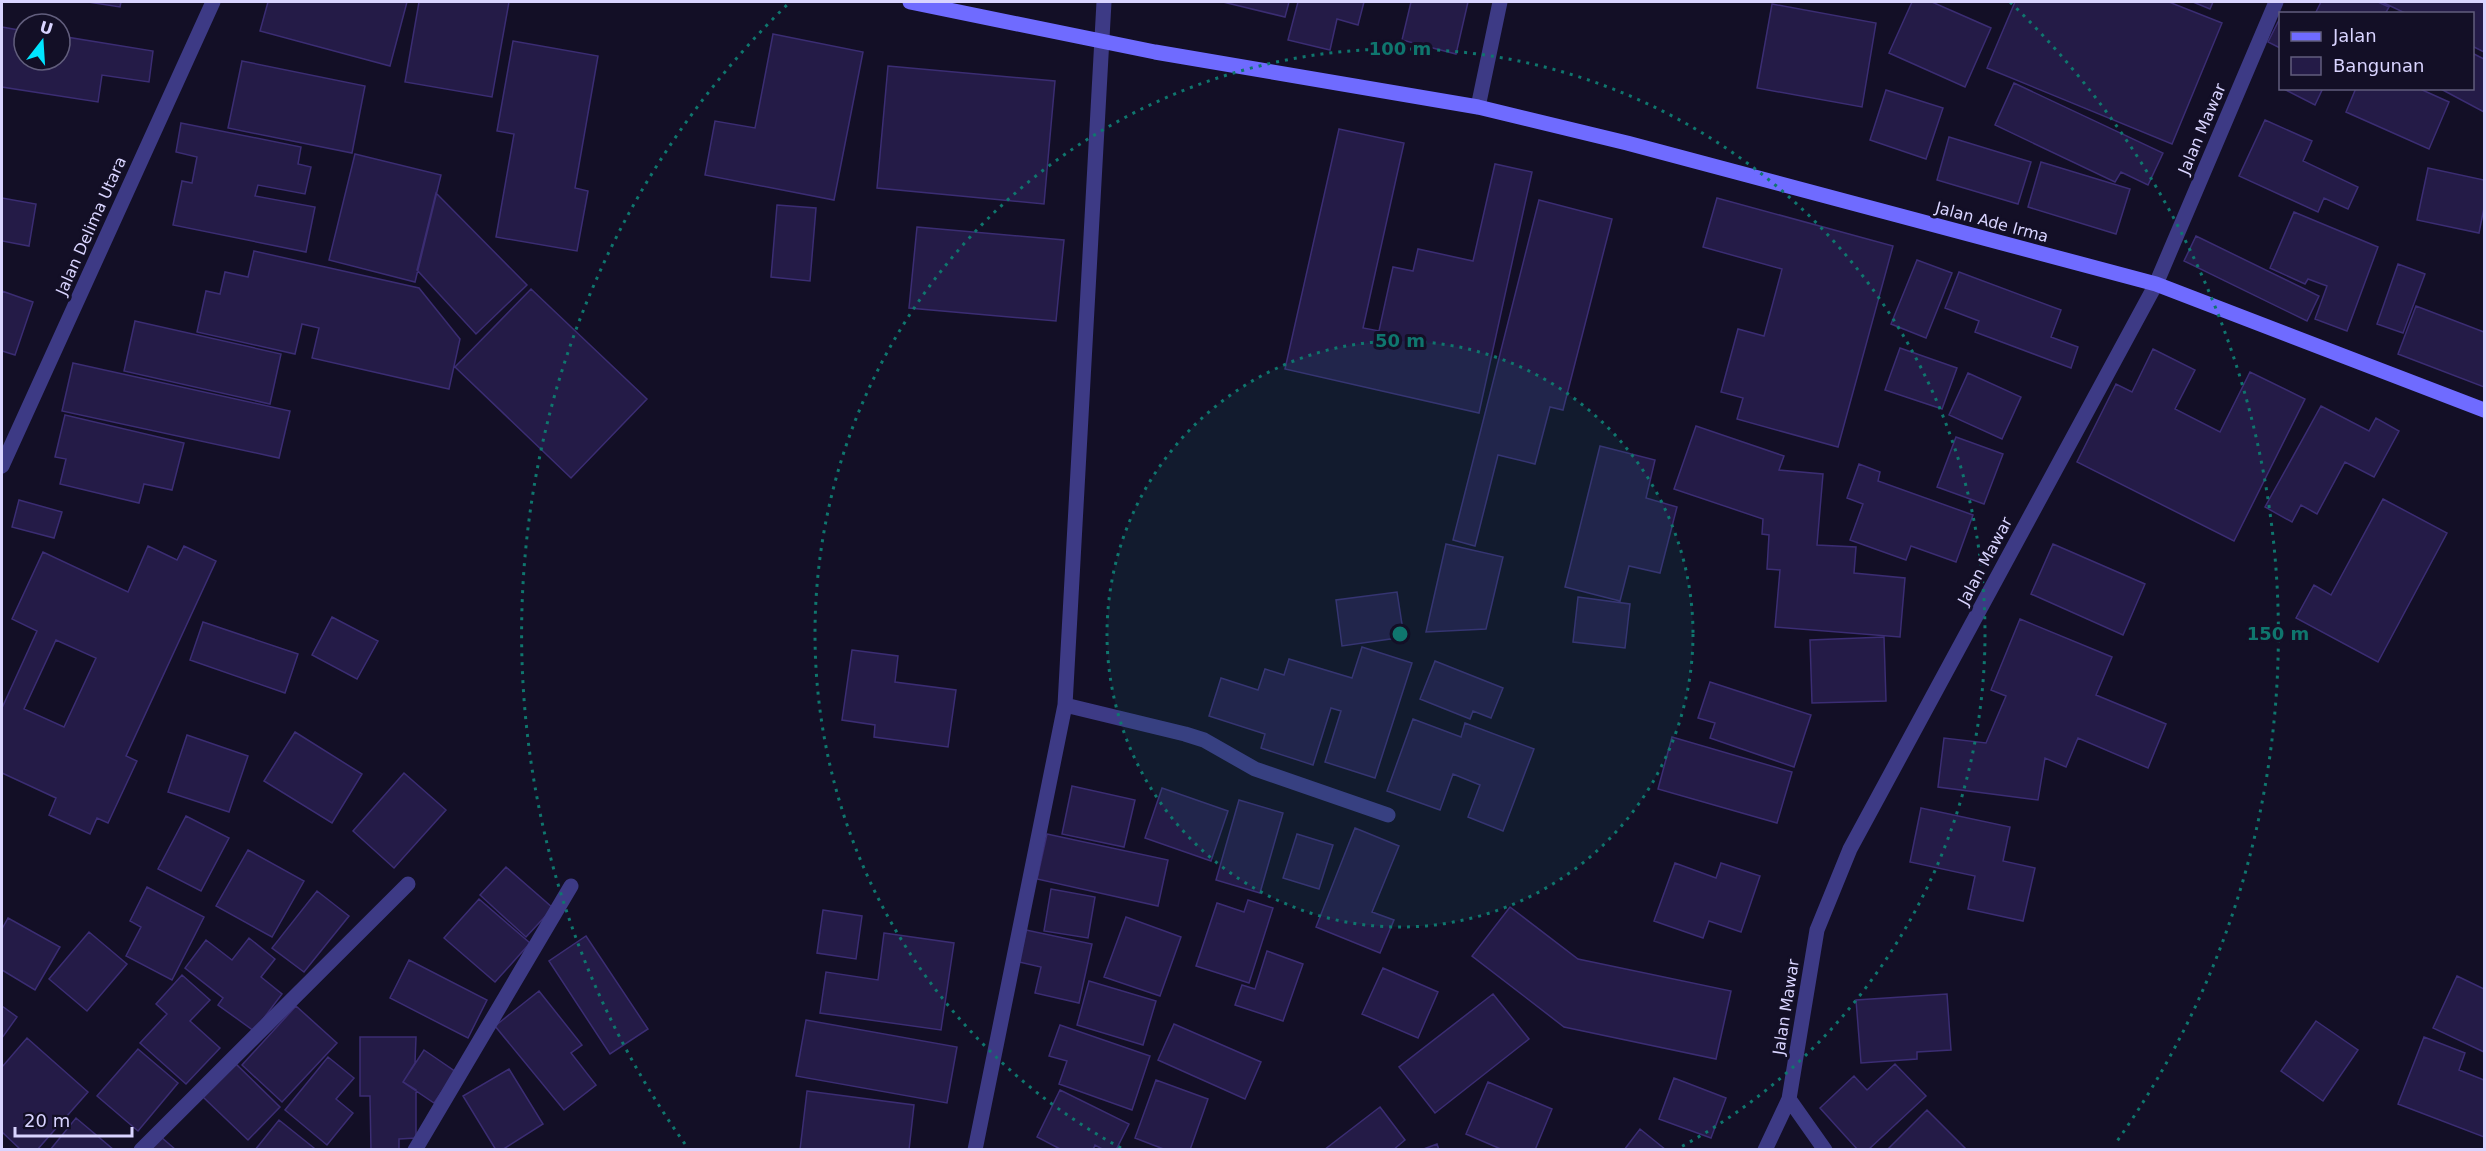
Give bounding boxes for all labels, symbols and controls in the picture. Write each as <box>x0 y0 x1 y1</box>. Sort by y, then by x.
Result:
north arrow <box>12 12 72 72</box>
legend <box>2279 12 2474 90</box>
text: U <box>37 17 55 39</box>
text: Jalan <box>2332 25 2377 46</box>
text: 100 m <box>1369 38 1431 59</box>
text: Bangunan <box>2333 55 2424 76</box>
street label: Jalan Mawar <box>2174 80 2230 178</box>
street label: Jalan Delima Utara <box>51 154 130 299</box>
street label: Jalan Ade Irma <box>1932 198 2051 246</box>
text: 50 m <box>1375 330 1425 351</box>
street label: Jalan Mawar <box>1953 513 2016 609</box>
text: 150 m <box>2247 623 2309 644</box>
centre of rings <box>1390 624 1410 644</box>
street label: Jalan Mawar <box>1769 957 1803 1057</box>
scale bar <box>15 1100 132 1138</box>
text: 20 m <box>24 1110 70 1131</box>

